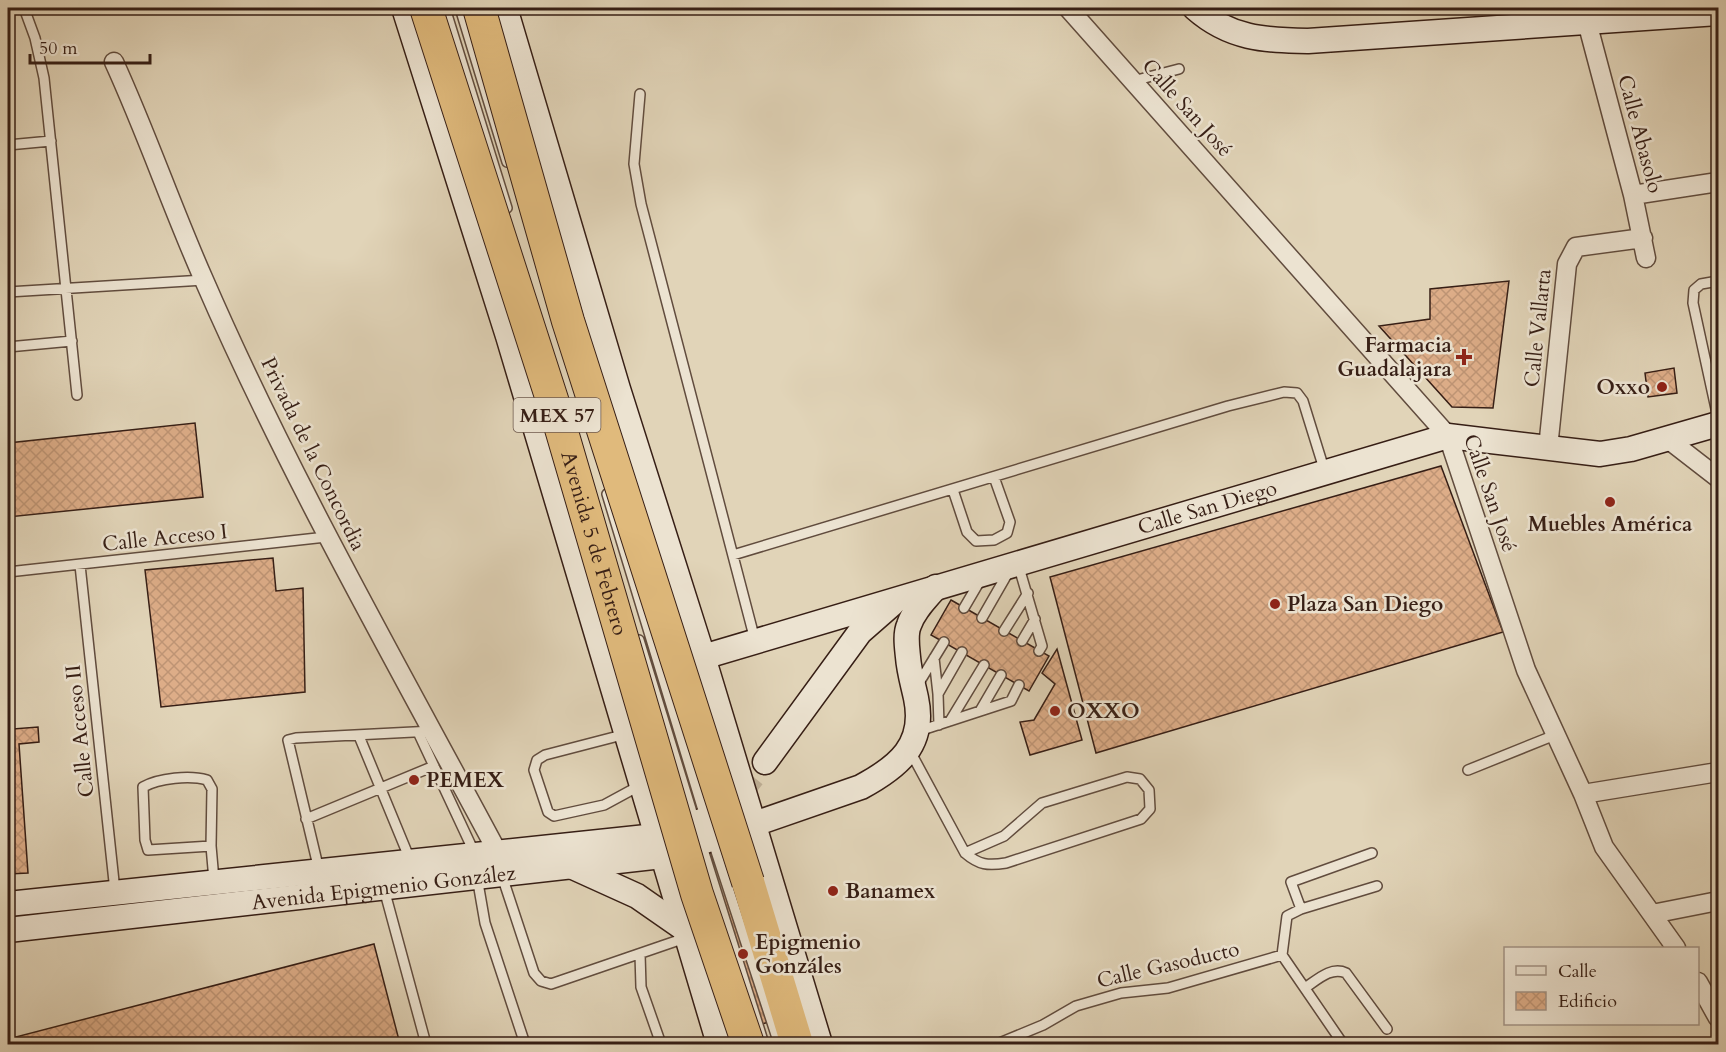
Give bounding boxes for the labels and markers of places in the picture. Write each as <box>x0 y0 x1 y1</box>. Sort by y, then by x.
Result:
place label: Farmacia Guadalajara <box>1337 331 1453 384</box>
marker: Farmacia Guadalajara <box>1457 350 1471 364</box>
place label: Oxxo <box>1596 373 1650 402</box>
marker: Oxxo <box>1655 380 1669 394</box>
marker: Muebles América <box>1603 495 1617 509</box>
place label: Muebles América <box>1528 510 1693 539</box>
place label: Plaza San Diego <box>1287 590 1443 619</box>
marker: Plaza San Diego <box>1268 597 1282 611</box>
place label: OXXO <box>1067 697 1140 726</box>
marker: OXXO <box>1048 704 1062 718</box>
place label: PEMEX <box>426 766 505 795</box>
marker: PEMEX <box>407 773 421 787</box>
place label: Banamex <box>845 877 936 906</box>
marker: Banamex <box>826 884 840 898</box>
place label: Epigmenio Gonzáles <box>755 928 861 981</box>
marker: Epigmenio Gonzáles <box>736 947 750 961</box>

